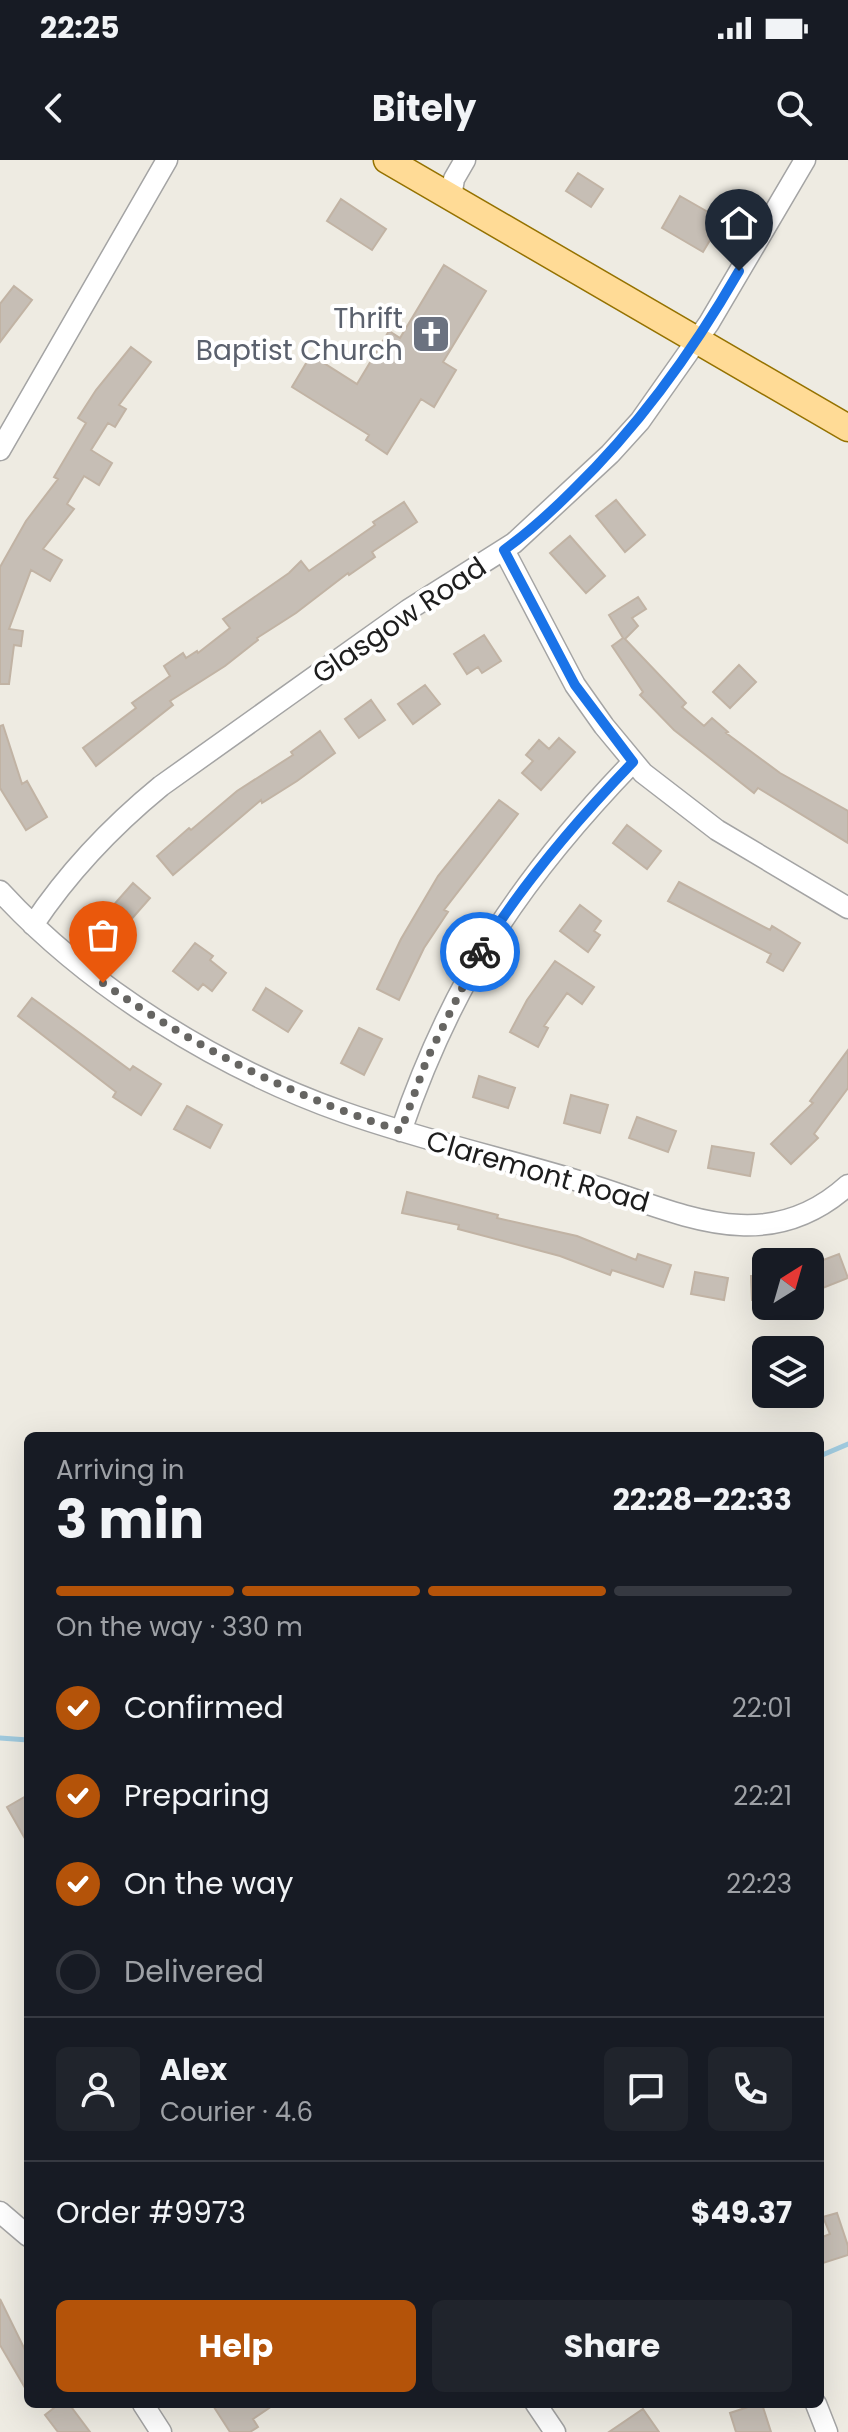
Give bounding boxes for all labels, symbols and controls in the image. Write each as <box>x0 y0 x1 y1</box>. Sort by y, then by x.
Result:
text: 22:25 <box>40 6 119 49</box>
text: Bitely <box>372 83 476 134</box>
icon: back <box>32 86 76 130</box>
icon: search <box>772 86 816 130</box>
pin <box>705 189 773 271</box>
icon: home <box>717 201 761 245</box>
place label: Thrift Baptist Church <box>196 299 403 370</box>
church icon: Thrift Baptist Church <box>410 313 452 355</box>
street label: Glasgow Road <box>305 548 494 693</box>
pin <box>69 901 137 983</box>
courier <box>440 912 520 992</box>
icon: bag <box>81 913 125 957</box>
icon: bike <box>458 930 502 974</box>
street label: Claremont Road <box>422 1121 654 1222</box>
north arrow <box>752 1248 824 1320</box>
map controls <box>752 1248 824 1408</box>
button: layers <box>752 1336 824 1408</box>
text: Arriving in <box>56 1452 185 1488</box>
text: 22:28–22:33 <box>613 1478 792 1521</box>
text: 3 min <box>56 1483 204 1556</box>
text: On the way · 330 m <box>56 1609 303 1645</box>
icon: check <box>56 1686 100 1730</box>
text: Confirmed <box>124 1686 284 1729</box>
text: 22:01 <box>732 1690 792 1726</box>
icon: check <box>56 1774 100 1818</box>
text: Preparing <box>124 1774 270 1817</box>
text: 22:21 <box>733 1778 792 1814</box>
icon: check <box>56 1862 100 1906</box>
text: On the way <box>124 1862 293 1905</box>
text: 22:23 <box>726 1866 792 1902</box>
text: Delivered <box>124 1950 264 1993</box>
button: person <box>56 2047 140 2131</box>
button: chat <box>604 2047 688 2131</box>
button: phone <box>708 2047 792 2131</box>
text: Alex <box>160 2048 227 2091</box>
text: Courier · 4.6 <box>160 2094 313 2130</box>
text: Order #9973 <box>56 2191 246 2234</box>
text: $49.37 <box>691 2191 792 2234</box>
button: Help <box>56 2300 416 2392</box>
button: Share <box>432 2300 792 2392</box>

